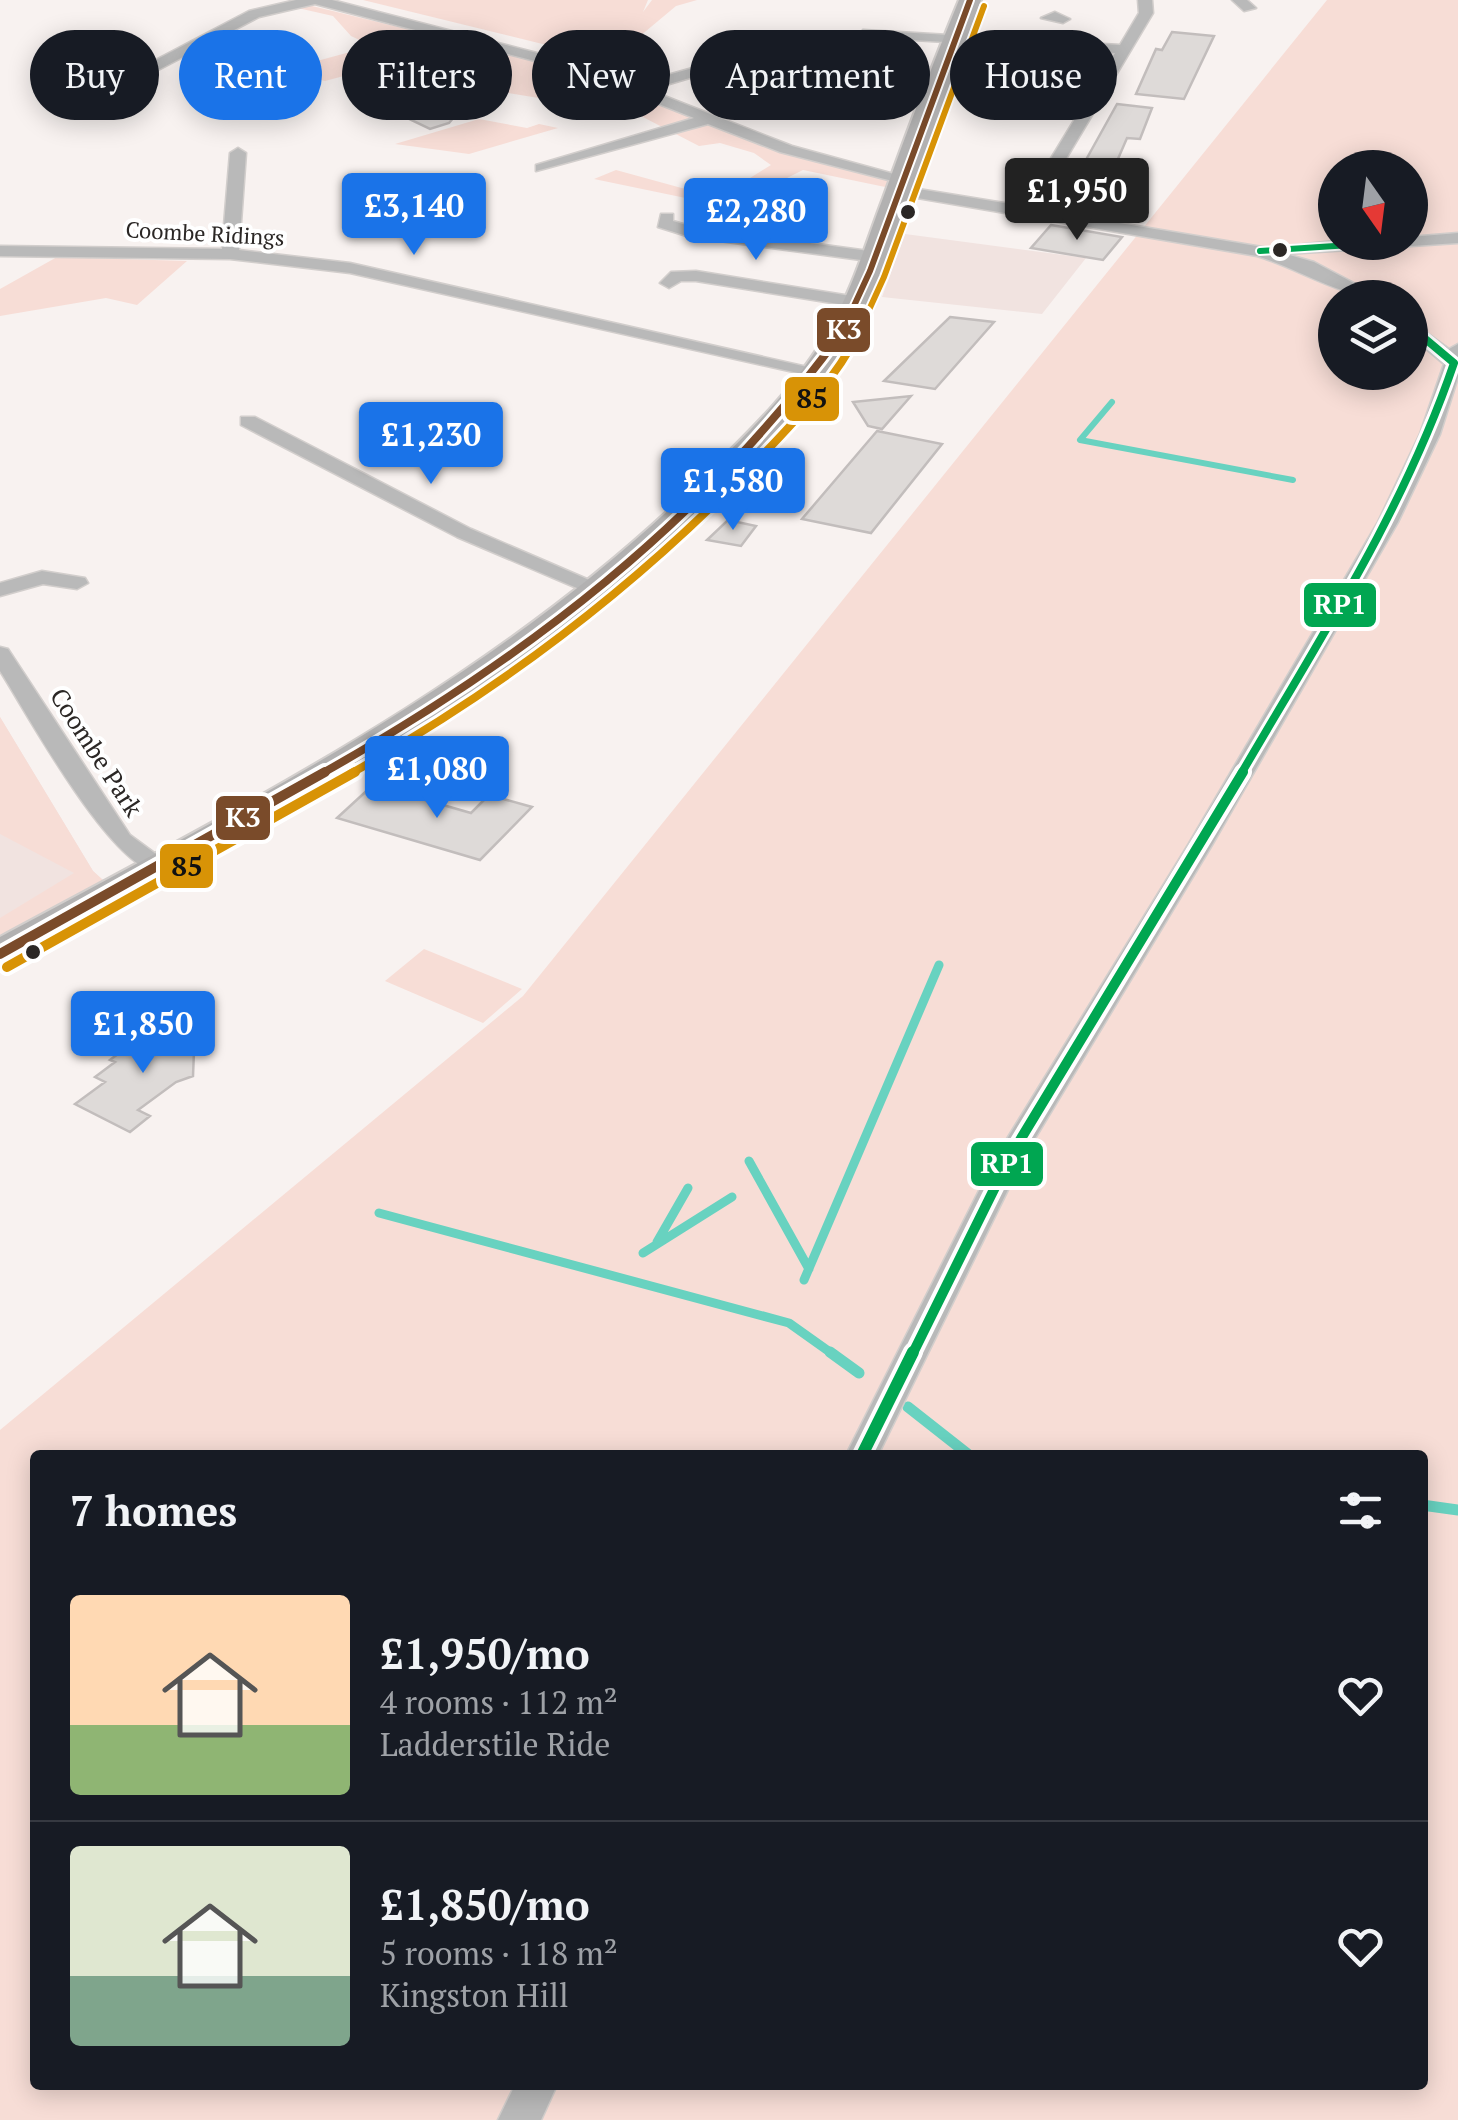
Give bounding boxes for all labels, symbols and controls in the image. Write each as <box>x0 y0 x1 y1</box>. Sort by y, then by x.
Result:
chip: Buy <box>30 30 159 120</box>
chip: Rent <box>179 30 322 120</box>
chip: Filters <box>342 30 512 120</box>
chip: New <box>532 30 670 120</box>
chip: Apartment <box>690 30 930 120</box>
chip: House <box>950 30 1117 120</box>
north arrow <box>1318 150 1428 260</box>
map controls <box>1318 150 1428 390</box>
pin: £1,950 <box>996 158 1158 243</box>
text: £1,950 <box>1027 169 1127 211</box>
pin: £3,140 <box>333 173 495 258</box>
pin: £2,280 <box>675 178 837 263</box>
text: £3,140 <box>364 184 464 226</box>
text: £2,280 <box>706 189 806 231</box>
unlabelled marker <box>898 202 918 222</box>
street label: Coombe Ridings <box>125 214 285 252</box>
unlabelled marker <box>1270 240 1290 260</box>
button: layers <box>1318 280 1428 390</box>
line badge: K3 <box>815 306 872 354</box>
text: K3 <box>826 310 862 347</box>
line badge: 85 <box>783 375 841 423</box>
text: 85 <box>796 379 828 416</box>
pin: £1,230 <box>350 402 512 487</box>
text: £1,230 <box>381 413 481 455</box>
pin: £1,580 <box>652 448 814 533</box>
text: £1,580 <box>683 459 783 501</box>
line badge: RP1 <box>1302 581 1378 629</box>
text: RP1 <box>1313 585 1367 622</box>
street label: Coombe Park <box>43 681 151 823</box>
pin: £1,080 <box>356 736 518 821</box>
text: £1,080 <box>387 747 487 789</box>
line badge: K3 <box>214 794 272 842</box>
text: K3 <box>225 798 261 835</box>
line badge: 85 <box>158 842 215 890</box>
text: 85 <box>171 847 203 884</box>
unlabelled marker <box>23 942 43 962</box>
pin: £1,850 <box>62 991 224 1076</box>
text: £1,850 <box>93 1002 193 1044</box>
line badge: RP1 <box>969 1140 1045 1188</box>
text: RP1 <box>980 1144 1034 1181</box>
text: 7 homes <box>70 1482 237 1538</box>
icon: filters <box>1333 1483 1388 1538</box>
text: £1,950/mo <box>380 1625 590 1681</box>
icon: home <box>150 1635 270 1755</box>
icon: heart <box>1333 1668 1388 1723</box>
text: 4 rooms · 112 m² <box>380 1681 618 1723</box>
text: Ladderstile Ride <box>380 1723 610 1765</box>
text: £1,850/mo <box>380 1876 590 1932</box>
icon: home <box>150 1886 270 2006</box>
icon: heart <box>1333 1919 1388 1974</box>
text: 5 rooms · 118 m² <box>380 1932 618 1974</box>
text: Kingston Hill <box>380 1974 569 2016</box>

